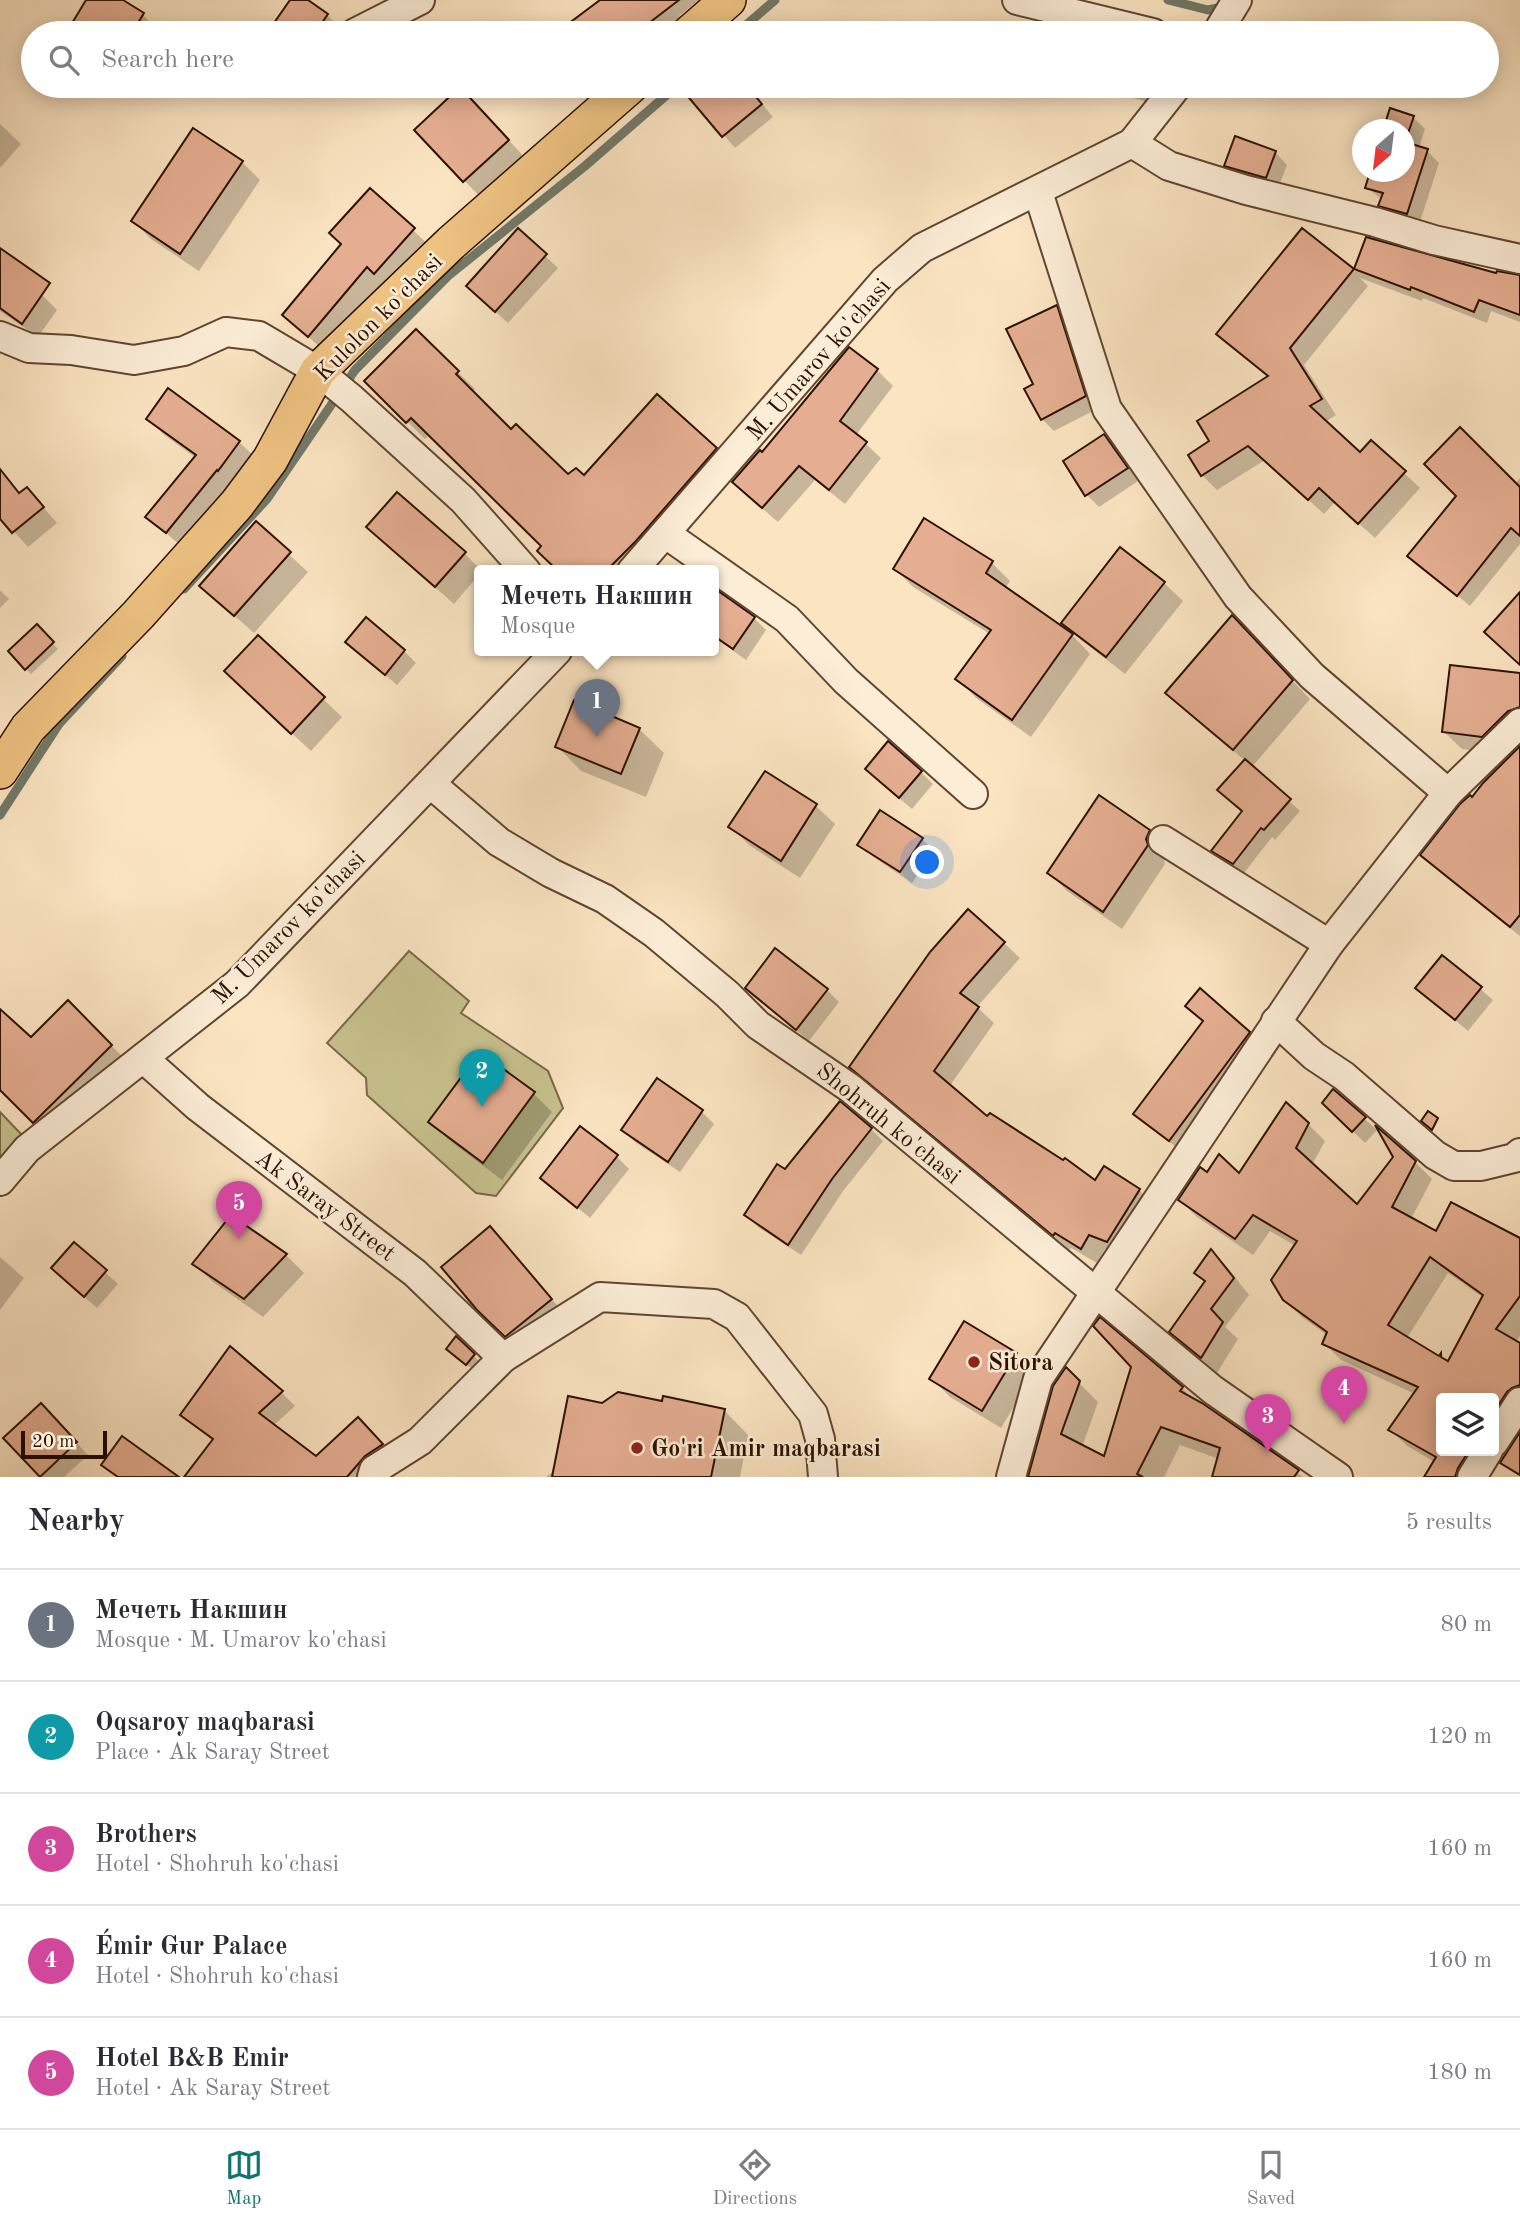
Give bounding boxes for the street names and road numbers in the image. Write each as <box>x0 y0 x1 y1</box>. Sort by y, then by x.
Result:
street label: Kulolon ko'chasi <box>311 250 448 387</box>
street label: M. Umarov ko'chasi <box>743 275 896 446</box>
street label: M. Umarov ko'chasi <box>208 847 371 1010</box>
street label: Shohruh ko'chasi <box>811 1059 964 1190</box>
street label: Ak Saray Street <box>250 1146 399 1267</box>

